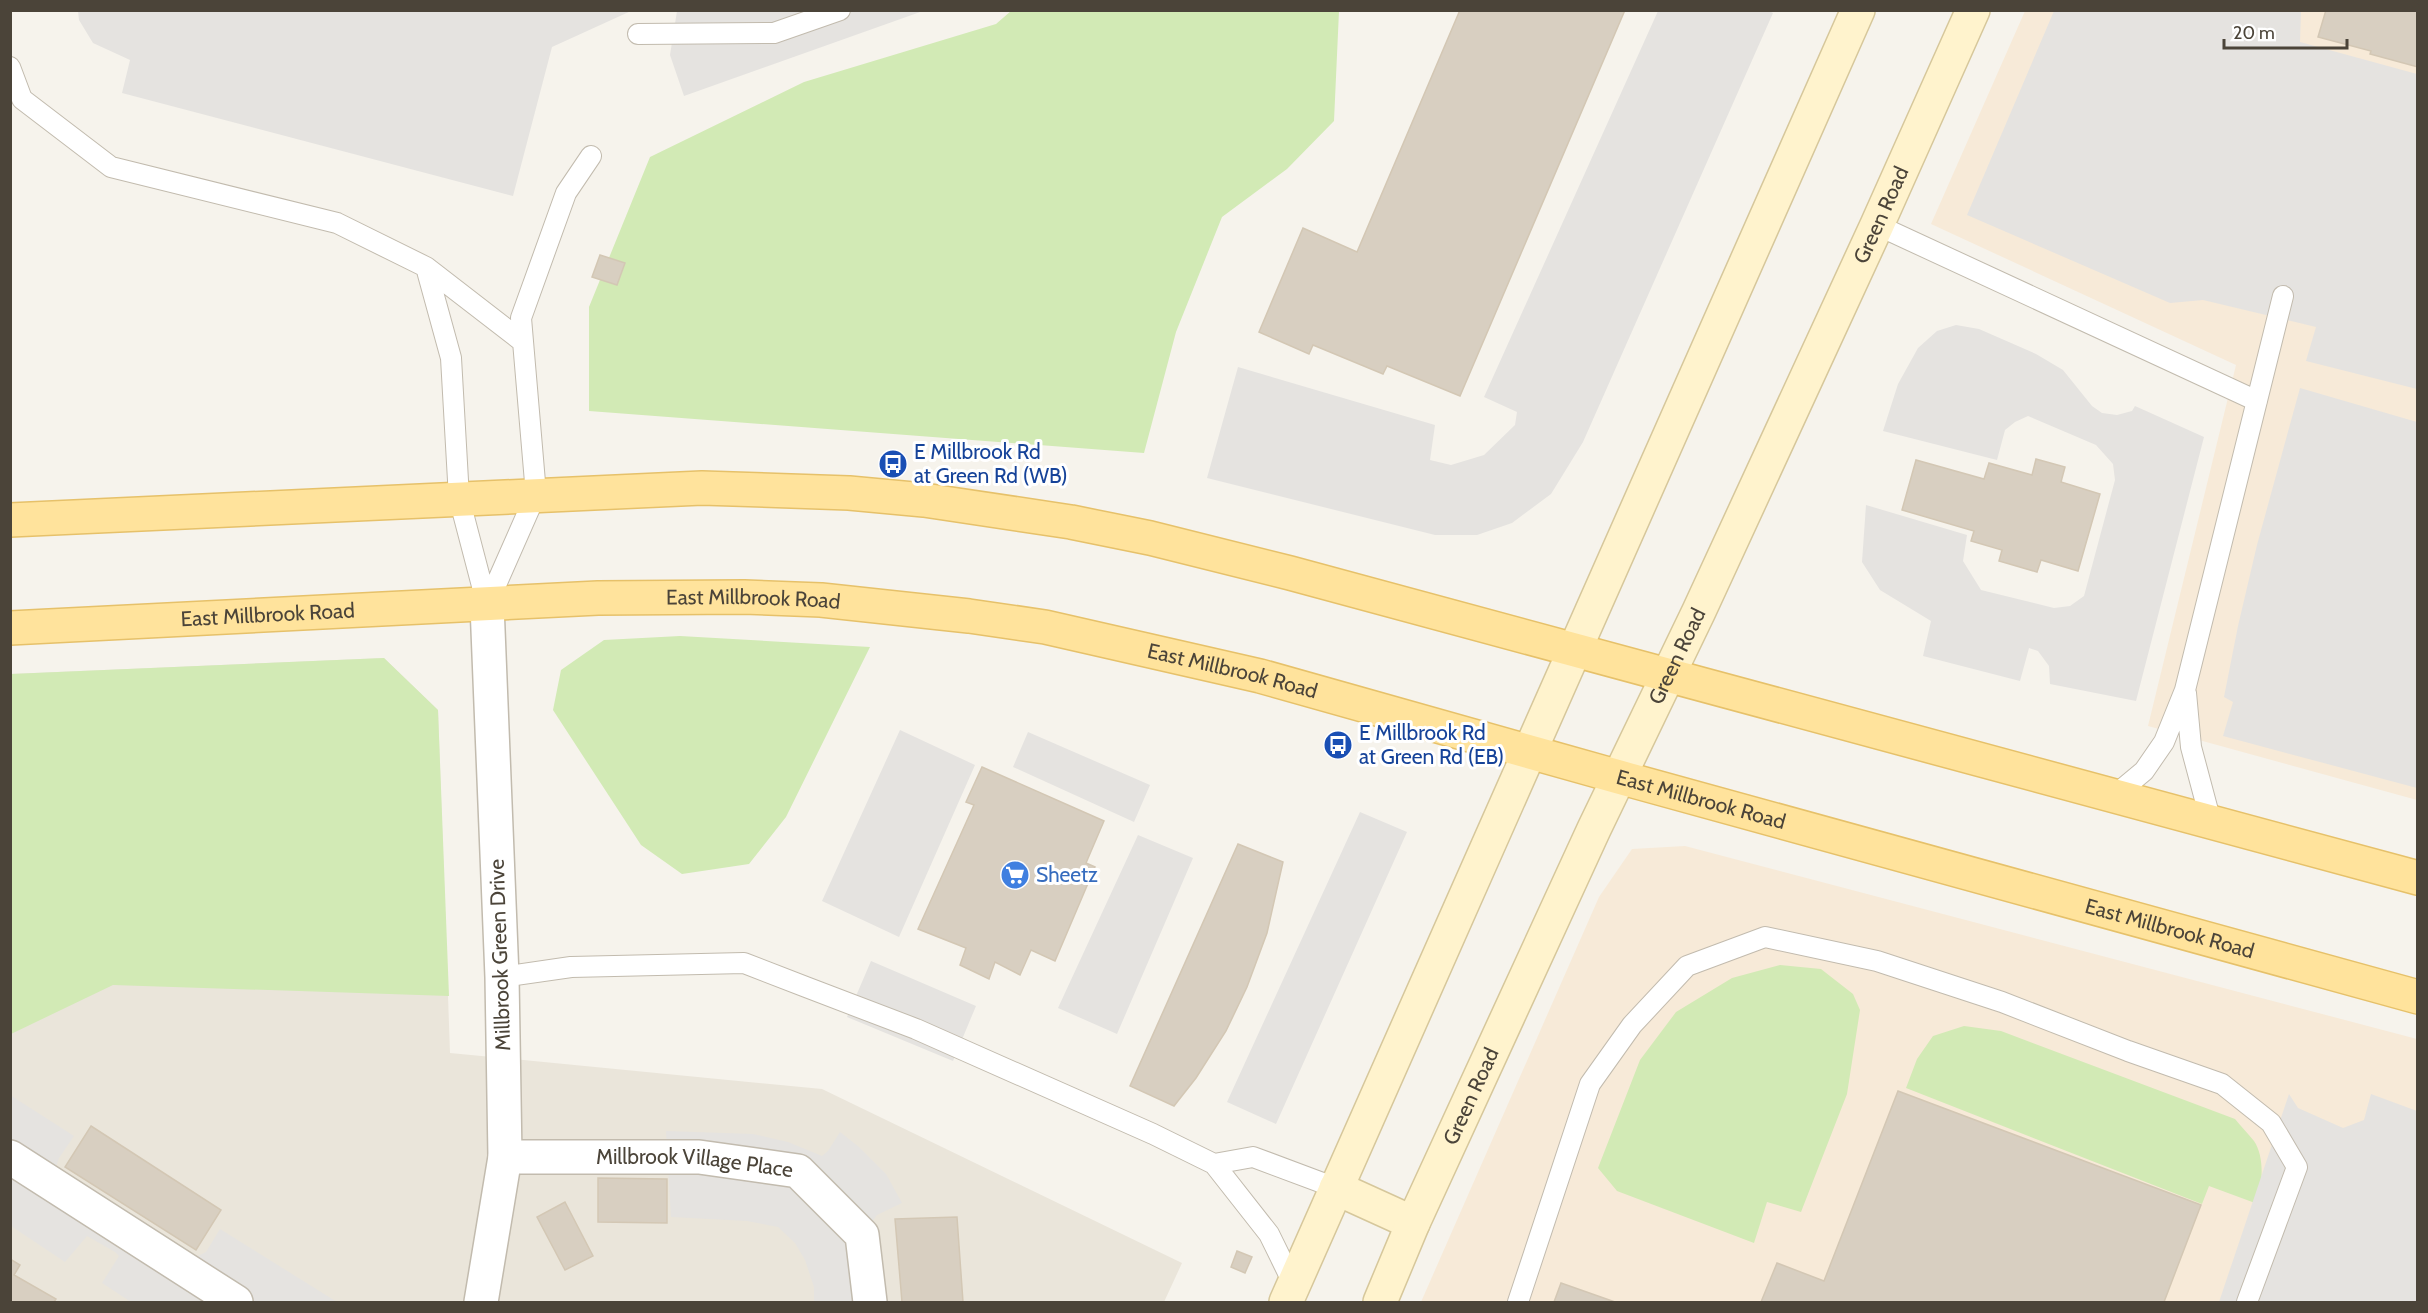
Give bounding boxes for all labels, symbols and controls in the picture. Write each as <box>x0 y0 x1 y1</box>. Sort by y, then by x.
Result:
scale bar <box>2224 12 2347 50</box>
text: 20 m <box>2233 22 2275 44</box>
street label: Green Road <box>1848 162 1914 267</box>
place label: E Millbrook Rd at Green Rd (WB) <box>914 439 1068 488</box>
bus stop icon: E Millbrook Rd at Green Rd (WB) <box>877 448 909 480</box>
street label: East Millbrook Road <box>666 584 842 614</box>
street label: East Millbrook Road <box>180 597 355 631</box>
street label: Green Road <box>1643 604 1711 708</box>
street label: East Millbrook Road <box>1145 638 1321 704</box>
place label: E Millbrook Rd at Green Rd (EB) <box>1359 720 1504 769</box>
bus stop icon: E Millbrook Rd at Green Rd (EB) <box>1322 729 1354 761</box>
street label: East Millbrook Road <box>1614 764 1789 834</box>
street label: Millbrook Green Drive <box>484 858 515 1051</box>
supermarket icon: Sheetz <box>999 859 1031 891</box>
place label: Sheetz <box>1036 862 1098 887</box>
street label: East Millbrook Road <box>2082 893 2257 963</box>
street label: Green Road <box>1438 1044 1504 1149</box>
street label: Millbrook Village Place <box>596 1144 795 1182</box>

